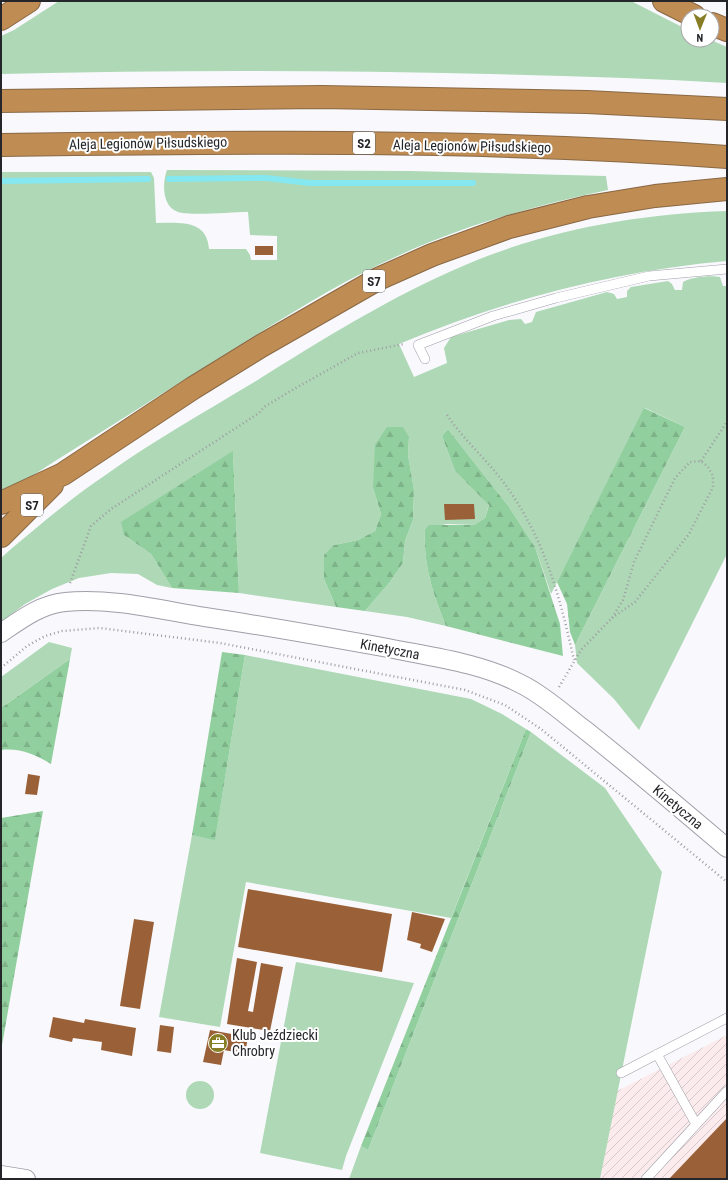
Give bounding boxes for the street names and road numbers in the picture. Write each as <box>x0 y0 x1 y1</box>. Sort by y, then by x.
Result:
road number: S2 <box>353 132 375 154</box>
street label: Aleja Legionów Piłsudskiego <box>69 134 227 152</box>
street label: Aleja Legionów Piłsudskiego <box>393 137 551 155</box>
road number: S7 <box>363 270 385 292</box>
road number: S7 <box>21 494 43 516</box>
street label: Kinetyczna <box>359 635 421 663</box>
street label: Kinetyczna <box>650 782 706 832</box>

